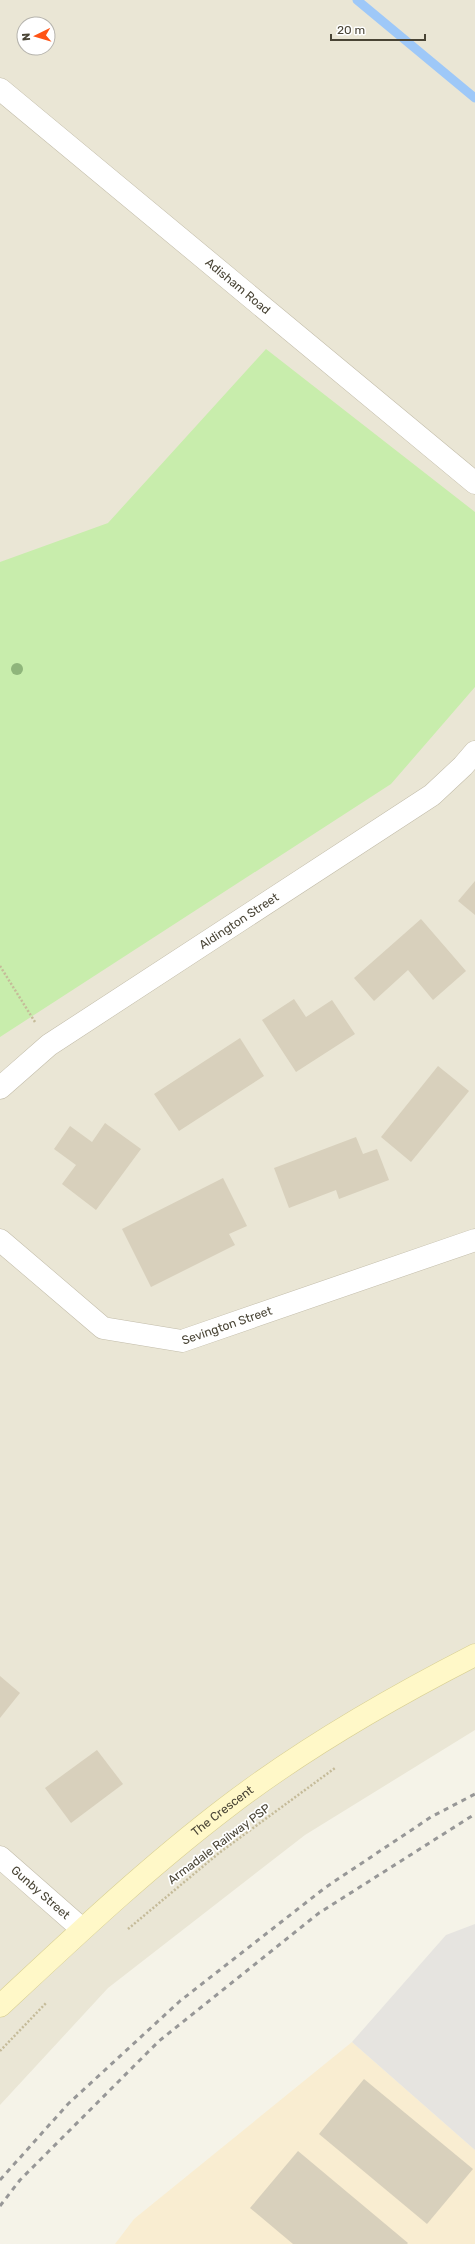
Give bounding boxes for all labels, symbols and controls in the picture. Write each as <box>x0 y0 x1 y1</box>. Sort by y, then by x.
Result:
north arrow <box>16 16 56 56</box>
scale bar <box>331 16 425 42</box>
text: 20 m <box>337 23 365 37</box>
text: N <box>20 32 33 41</box>
street label: Adisham Road <box>203 255 273 317</box>
street label: Aldington Street <box>197 890 282 952</box>
street label: Sevington Street <box>180 1303 274 1348</box>
street label: The Crescent <box>189 1783 256 1839</box>
street label: Armadale Railway PSP <box>165 1801 273 1887</box>
street label: Gunby Street <box>8 1863 73 1922</box>

